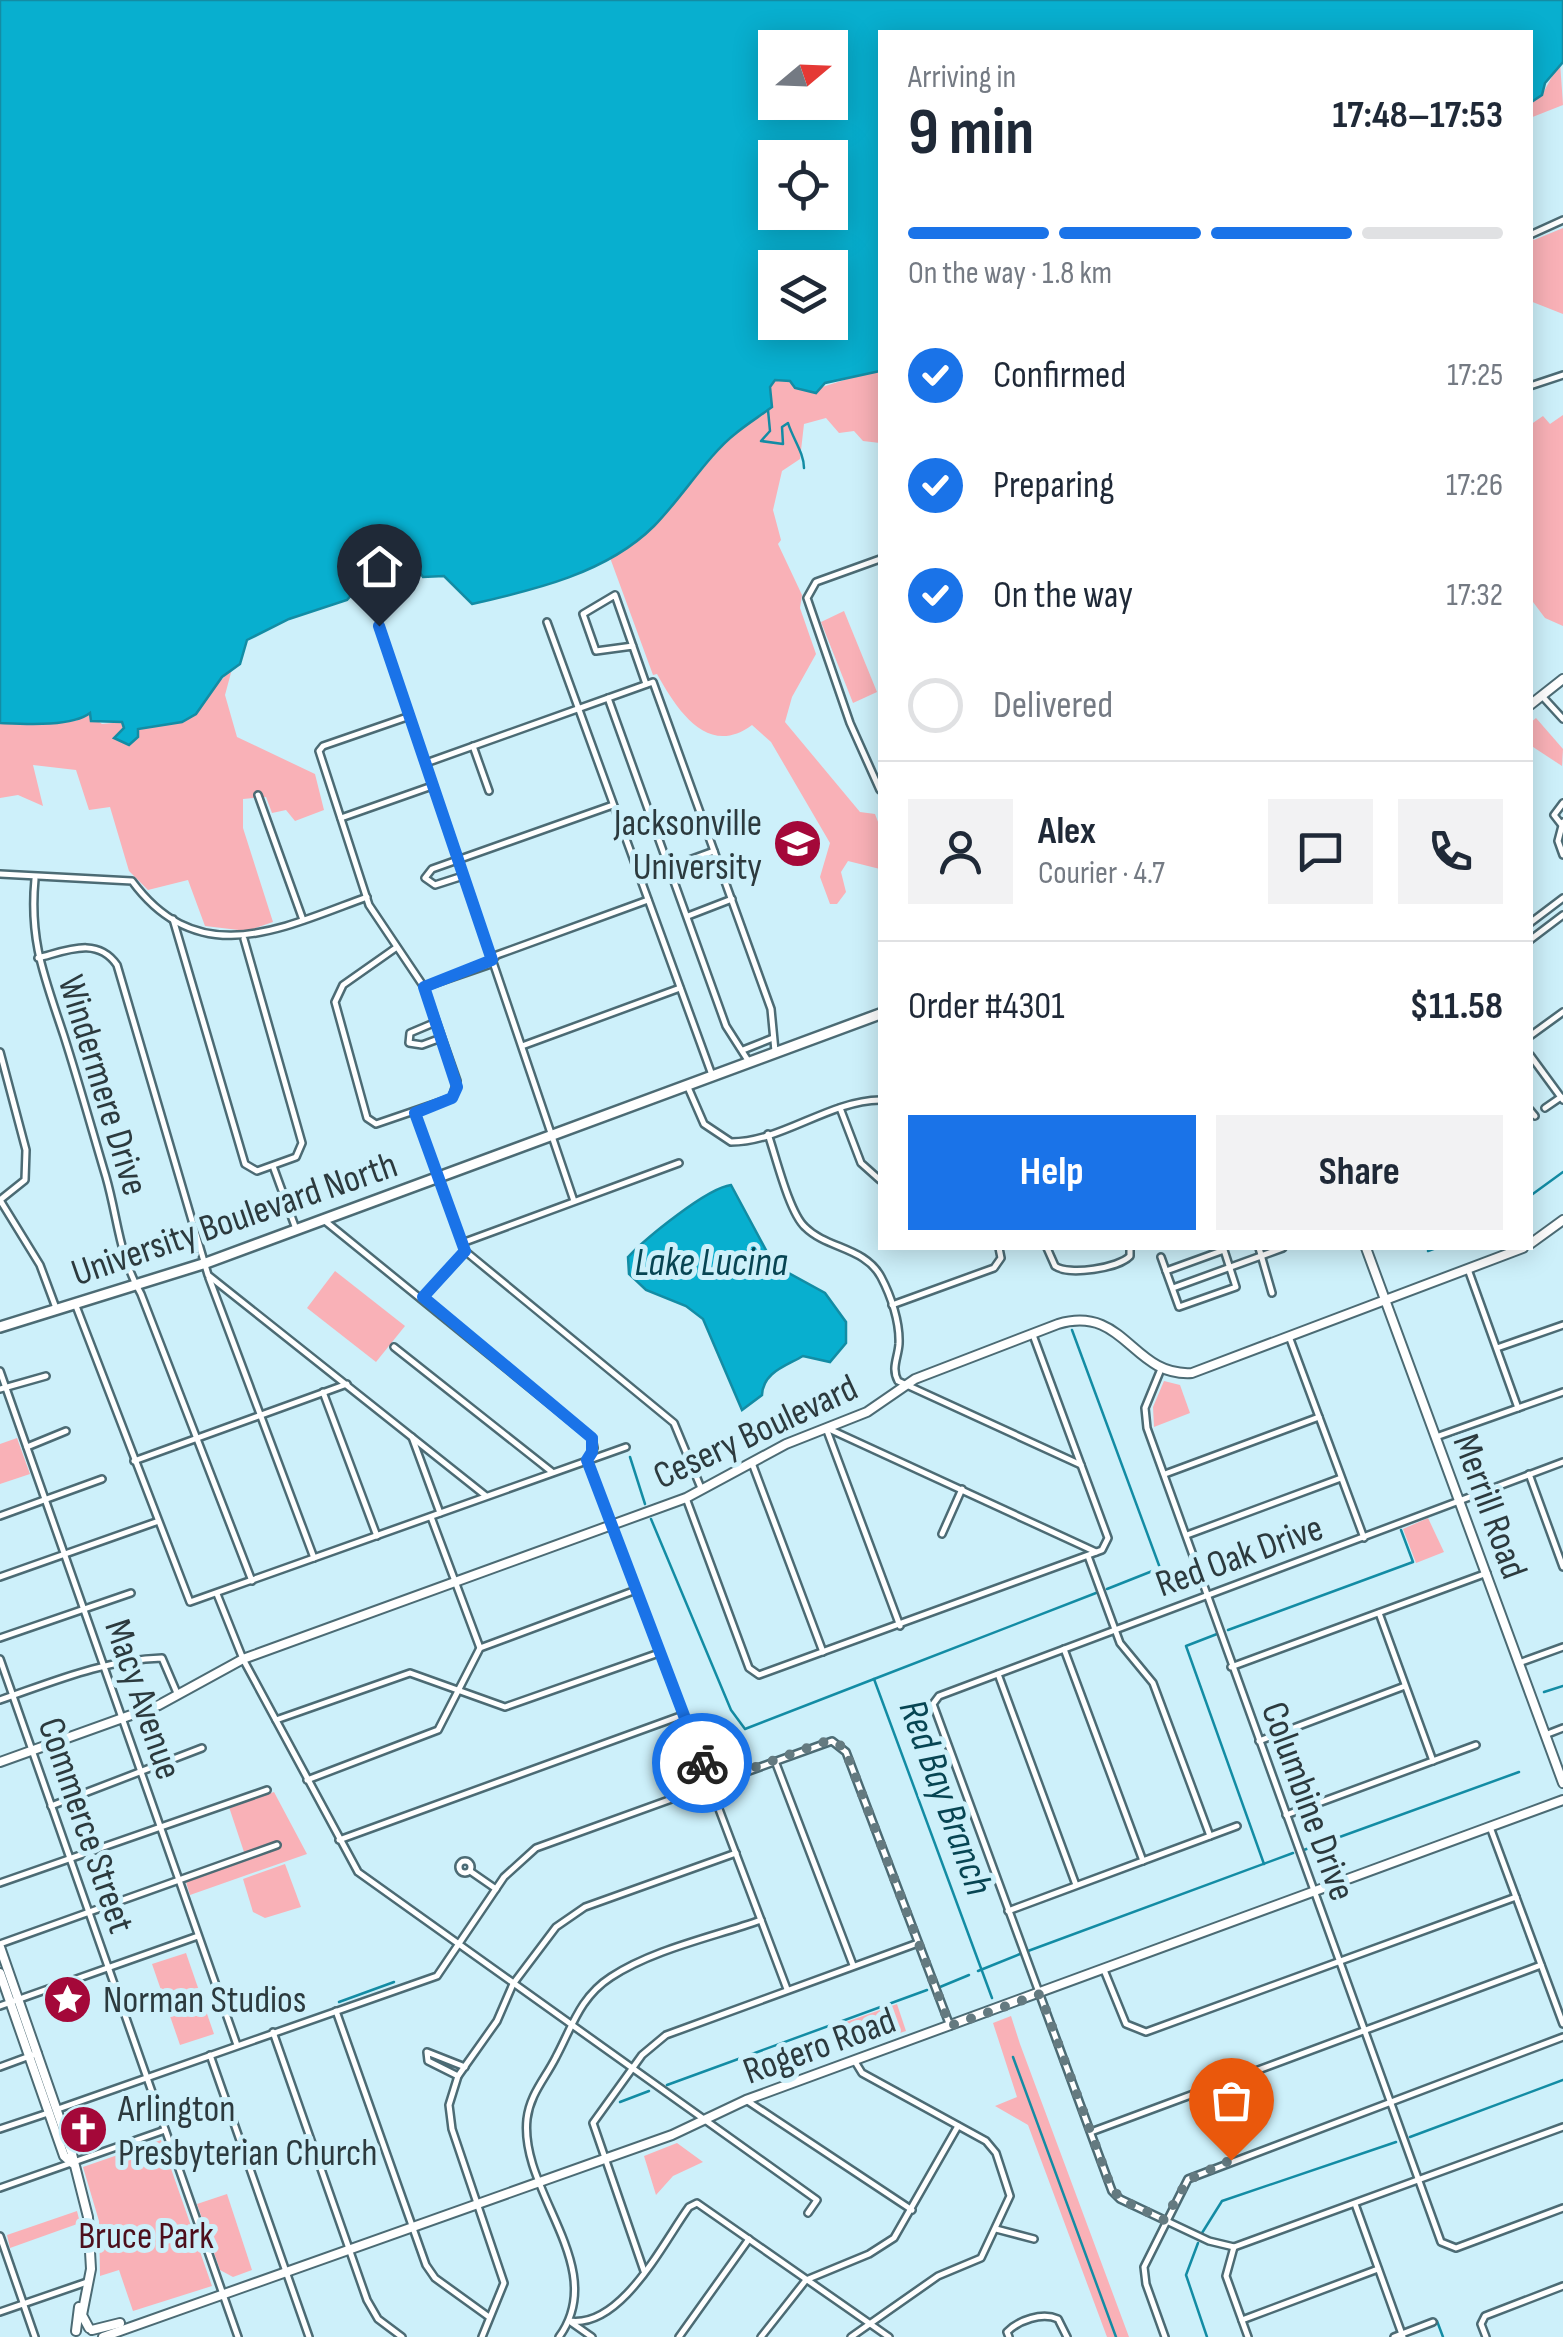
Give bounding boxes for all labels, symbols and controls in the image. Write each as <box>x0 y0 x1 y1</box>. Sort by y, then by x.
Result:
north arrow <box>758 30 848 120</box>
map controls <box>758 30 848 340</box>
text: Arriving in <box>908 58 1016 97</box>
text: 17:48–17:53 <box>1332 93 1503 138</box>
text: 9 min <box>908 95 1034 173</box>
button: locate <box>758 140 848 230</box>
button: layers <box>758 250 848 340</box>
text: On the way · 1.8 km <box>908 254 1112 293</box>
icon: check <box>908 348 963 403</box>
text: Confirmed <box>993 353 1126 398</box>
text: 17:25 <box>1447 356 1503 395</box>
icon: check <box>908 458 963 513</box>
text: Preparing <box>993 463 1114 508</box>
text: 17:26 <box>1446 466 1503 505</box>
pin <box>337 524 422 627</box>
icon: home <box>352 539 407 594</box>
icon: check <box>908 568 963 623</box>
text: On the way <box>993 573 1133 618</box>
text: 17:32 <box>1447 576 1503 615</box>
text: Delivered <box>993 683 1113 728</box>
button: person <box>908 799 1013 904</box>
button: chat <box>1268 799 1373 904</box>
button: phone <box>1398 799 1503 904</box>
place label: Jacksonville University <box>613 801 762 890</box>
text: Alex <box>1038 809 1096 854</box>
school or university icon: Jacksonville University <box>771 818 823 870</box>
text: Courier · 4.7 <box>1038 854 1165 893</box>
street label: Windermere Drive <box>48 970 157 1201</box>
text: Order #4301 <box>908 984 1065 1029</box>
text: $11.58 <box>1410 984 1503 1029</box>
button: Help <box>908 1115 1196 1230</box>
button: Share <box>1216 1115 1503 1230</box>
street label: University Boulevard North <box>66 1143 403 1296</box>
water label: Lake Lucina <box>634 1239 788 1287</box>
street label: Cesery Boulevard <box>647 1366 865 1499</box>
street label: Merrill Road <box>1443 1428 1536 1585</box>
street label: Red Oak Drive <box>1150 1505 1329 1607</box>
street label: Macy Avenue <box>94 1614 191 1785</box>
water label: Red Bay Branch <box>888 1693 1003 1902</box>
street label: Columbine Drive <box>1251 1696 1364 1907</box>
street label: Commerce Street <box>28 1712 143 1939</box>
courier <box>652 1713 752 1813</box>
icon: bike <box>675 1736 730 1791</box>
place icon: Norman Studios <box>42 1973 94 2025</box>
place label: Norman Studios <box>103 1978 306 2023</box>
street label: Rogero Road <box>737 1998 902 2095</box>
pin <box>1189 2058 1274 2161</box>
icon: bag <box>1204 2073 1259 2128</box>
place label: Arlington Presbyterian Church <box>117 2087 378 2176</box>
church icon: Arlington Presbyterian Church <box>57 2104 109 2156</box>
park label: Bruce Park <box>78 2214 214 2259</box>

